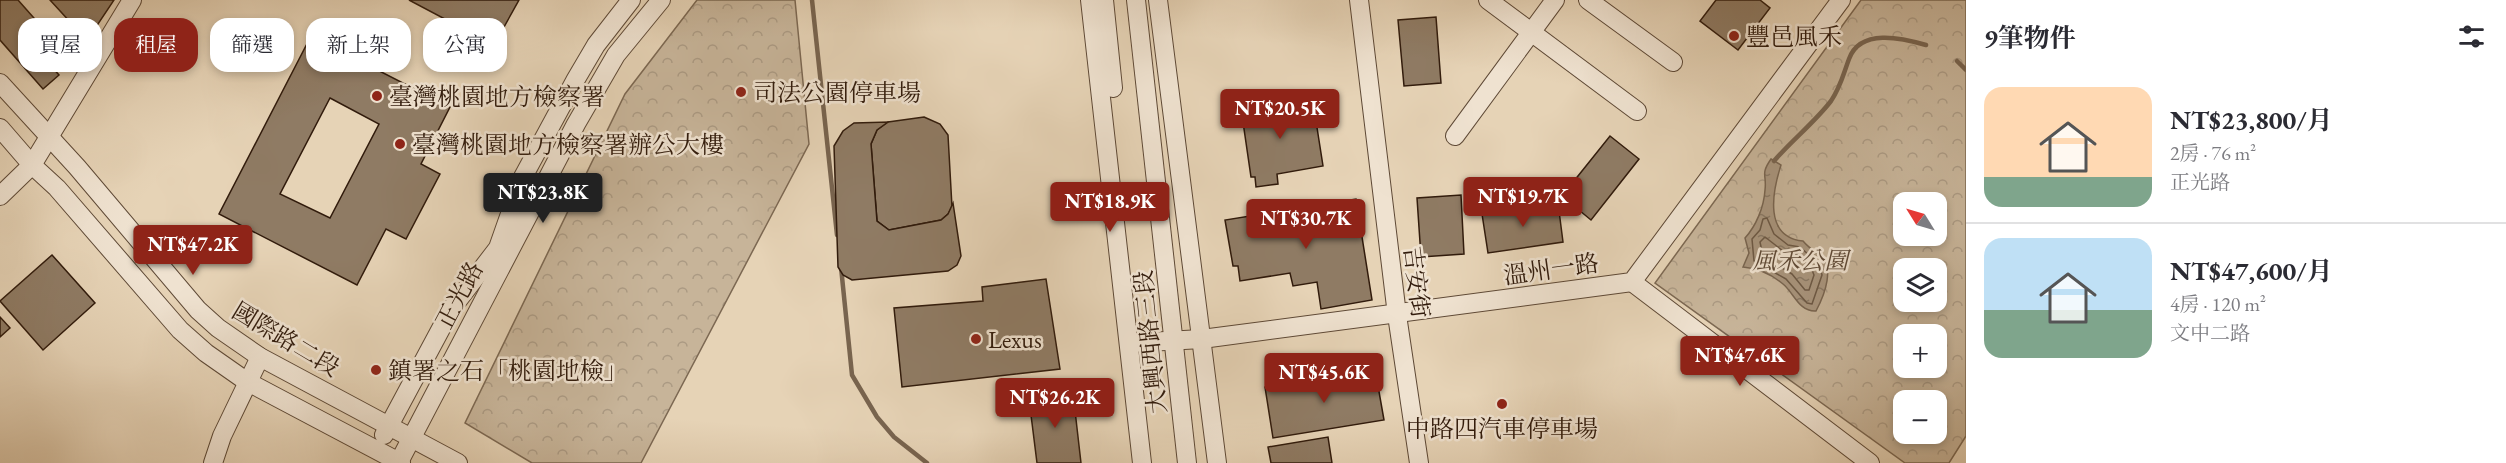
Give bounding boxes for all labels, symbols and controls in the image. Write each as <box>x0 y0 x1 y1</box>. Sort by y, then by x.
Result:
chip: 買屋 <box>18 18 102 72</box>
chip: 租屋 <box>114 18 198 72</box>
chip: 篩選 <box>210 18 294 72</box>
chip: 新上架 <box>306 18 411 72</box>
chip: 公寓 <box>423 18 507 72</box>
icon: filters <box>2455 20 2488 53</box>
place label: 豐邑風禾 <box>1746 21 1842 52</box>
text: 9筆物件 <box>1984 21 2076 55</box>
marker: 豐邑風禾 <box>1727 29 1741 43</box>
place label: 司法公園停車場 <box>753 77 921 108</box>
place label: 臺灣桃園地方檢察署 <box>389 81 605 112</box>
marker: 司法公園停車場 <box>734 85 748 99</box>
marker: 臺灣桃園地方檢察署 <box>370 89 384 103</box>
pin: NT$20.5K <box>1218 89 1342 140</box>
text: NT$20.5K <box>1234 95 1326 121</box>
text: NT$23,800/月 <box>2170 103 2333 137</box>
icon: home <box>2032 111 2104 183</box>
place label: 臺灣桃園地方檢察署辦公大樓 <box>412 129 724 160</box>
marker: 臺灣桃園地方檢察署辦公大樓 <box>393 137 407 151</box>
text: 2房 · 76 m² <box>2170 140 2256 166</box>
text: 正光路 <box>2170 169 2230 195</box>
pin: NT$23.8K <box>481 173 605 224</box>
pin: NT$19.7K <box>1461 177 1585 228</box>
text: NT$23.8K <box>497 179 589 205</box>
pin: NT$18.9K <box>1048 182 1172 233</box>
text: NT$19.7K <box>1477 183 1569 209</box>
text: NT$18.9K <box>1064 188 1156 214</box>
north arrow <box>1893 192 1947 246</box>
map controls <box>1893 192 1947 444</box>
pin: NT$30.7K <box>1244 199 1368 250</box>
text: NT$30.7K <box>1260 205 1352 231</box>
pin: NT$47.2K <box>131 225 255 276</box>
text: NT$47.2K <box>147 231 239 257</box>
street label: 吉安街 <box>1397 244 1437 320</box>
park label: 風禾公園 <box>1752 245 1852 276</box>
street label: 溫州一路 <box>1501 247 1601 291</box>
text: NT$47,600/月 <box>2170 254 2333 288</box>
street label: 正光路 <box>428 256 490 334</box>
button: layers <box>1893 258 1947 312</box>
icon: home <box>2032 262 2104 334</box>
street label: 大興西路三段 <box>1127 269 1173 415</box>
text: 4房 · 120 m² <box>2170 291 2266 317</box>
street label: 國際路二段 <box>227 295 345 383</box>
text: 文中二路 <box>2170 320 2250 346</box>
place label: Lexus <box>988 324 1042 355</box>
button: + <box>1893 324 1947 378</box>
marker: Lexus <box>969 332 983 346</box>
pin: NT$47.6K <box>1678 336 1802 387</box>
text: NT$47.6K <box>1694 342 1786 368</box>
pin: NT$45.6K <box>1262 353 1386 404</box>
place label: 鎮署之石「桃園地檢」 <box>388 355 628 386</box>
text: NT$45.6K <box>1278 359 1370 385</box>
marker: 鎮署之石「桃園地檢」 <box>369 363 383 377</box>
pin: NT$26.2K <box>993 378 1117 429</box>
text: NT$26.2K <box>1009 384 1101 410</box>
button: − <box>1893 390 1947 444</box>
marker: 中路四汽車停車場 <box>1495 397 1509 411</box>
place label: 中路四汽車停車場 <box>1406 413 1598 444</box>

